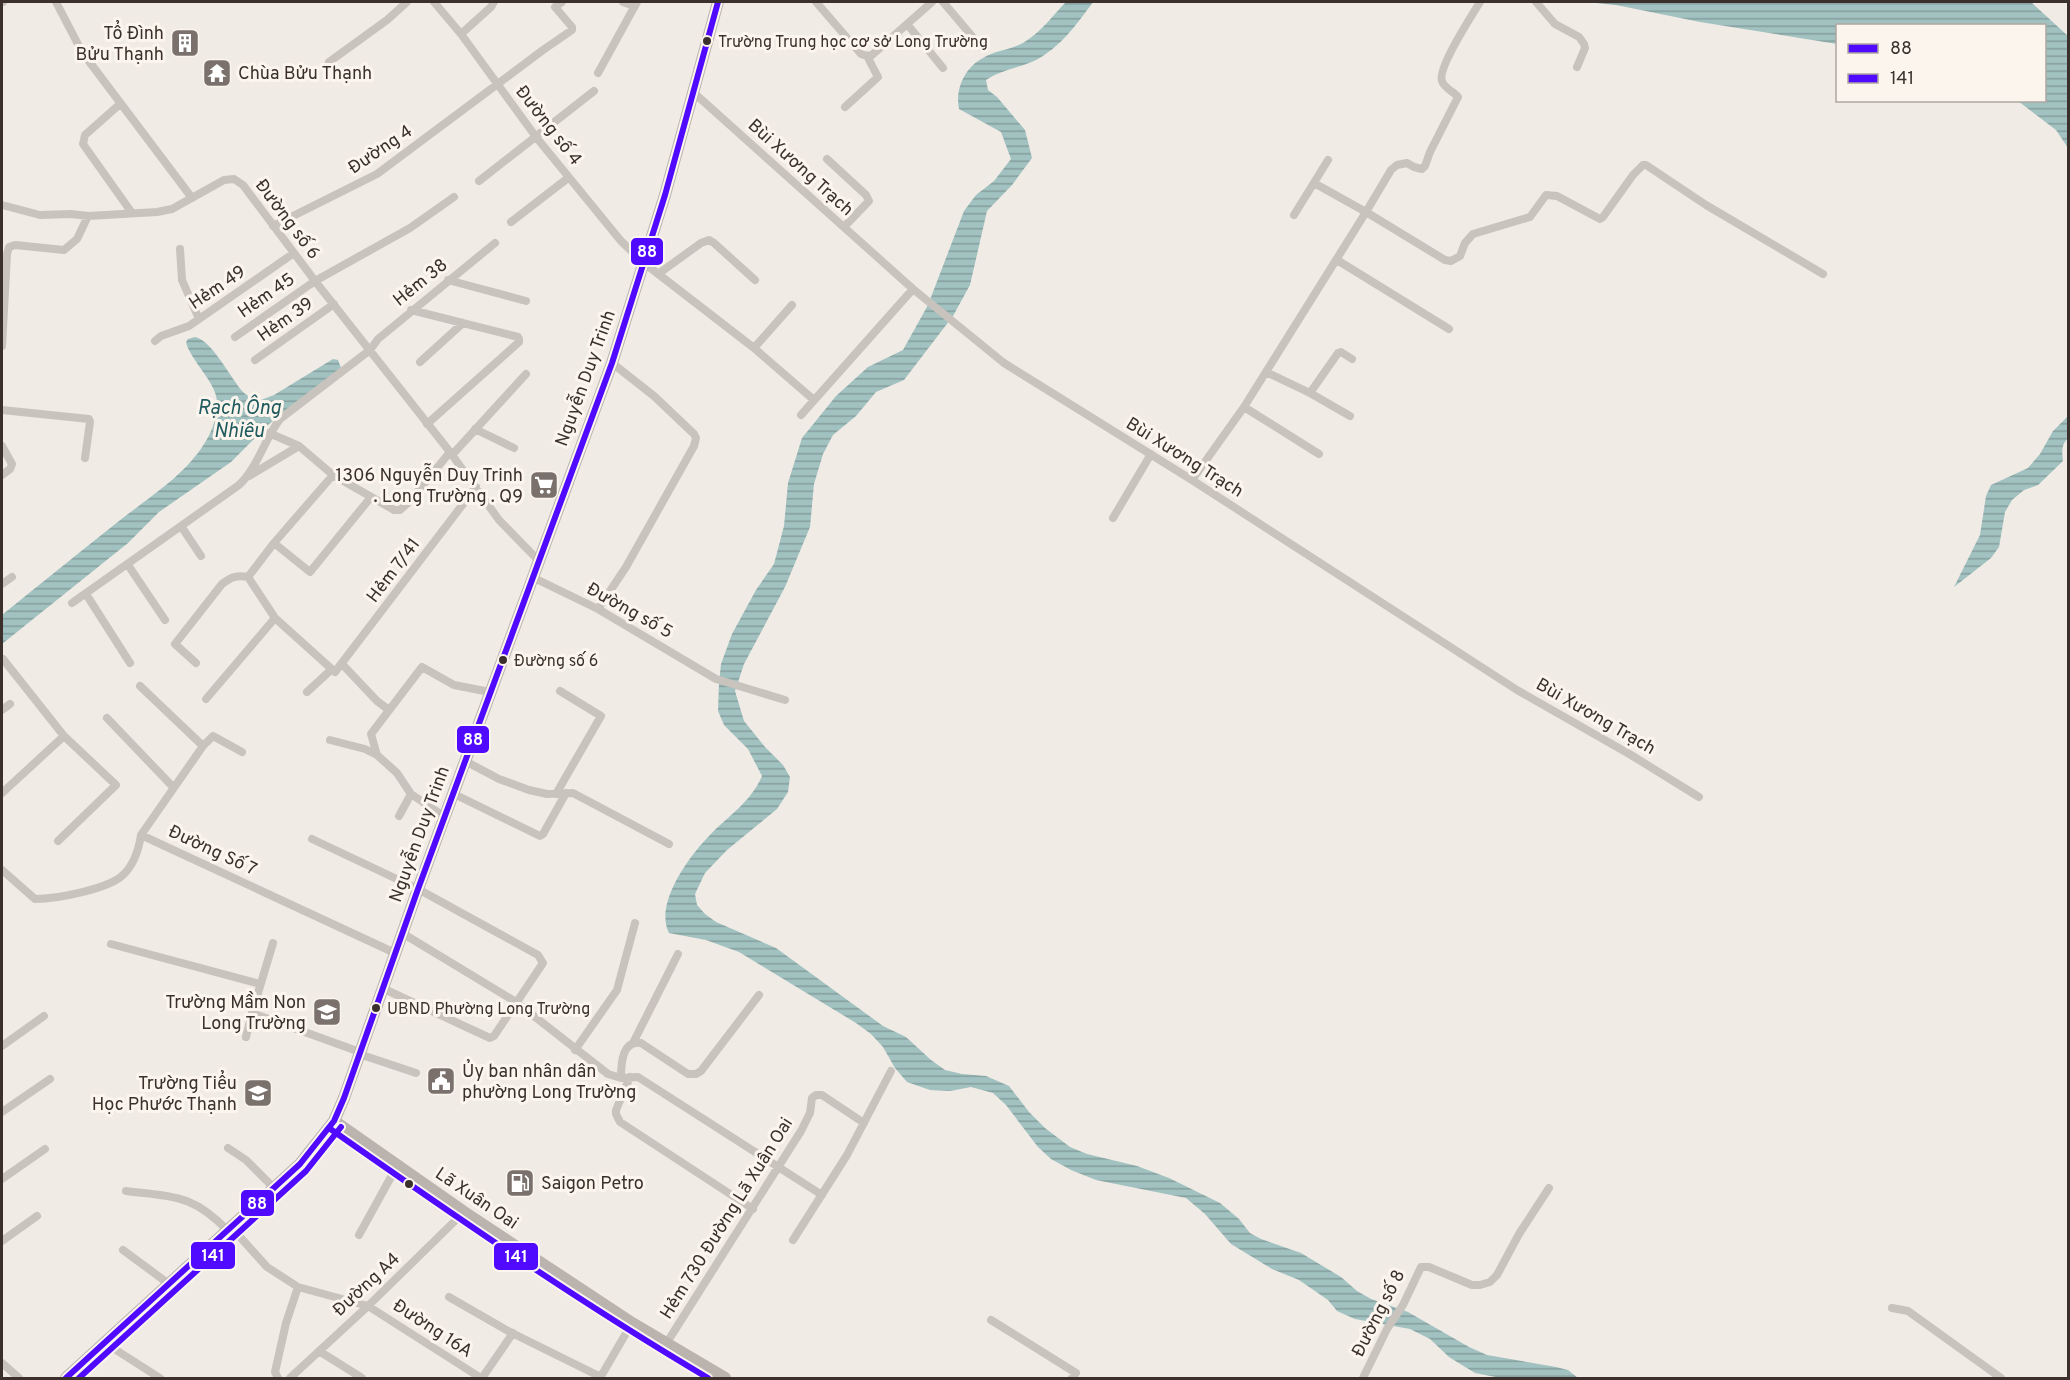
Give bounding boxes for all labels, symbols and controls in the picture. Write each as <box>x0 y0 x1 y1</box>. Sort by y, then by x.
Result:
place label: Tổ Đình Bửu Thạnh <box>76 19 164 67</box>
legend <box>1836 24 2046 102</box>
building icon: Tổ Đình Bửu Thạnh <box>169 27 201 59</box>
place label: Trường Trung học cơ sở Long Trường <box>718 33 988 53</box>
marker: Trường Trung học cơ sở Long Trường <box>701 35 713 47</box>
text: 88 <box>1890 38 1912 61</box>
temple icon: Chùa Bửu Thạnh <box>201 57 233 89</box>
place label: Chùa Bửu Thạnh <box>238 63 372 86</box>
text: 141 <box>1890 68 1914 91</box>
street label: Đường số 4 <box>509 81 587 171</box>
street label: Bùi Xương Trạch <box>742 115 858 222</box>
street label: Đường 4 <box>344 120 417 180</box>
street label: Đường số 6 <box>249 175 325 265</box>
line badge: 88 <box>630 237 664 266</box>
text: 88 <box>637 243 657 263</box>
street label: Hẻm 38 <box>389 254 453 312</box>
street label: Hẻm 49 <box>185 261 251 316</box>
street label: Hẻm 45 <box>234 268 300 324</box>
street label: Hẻm 39 <box>253 293 318 348</box>
street label: Nguyễn Duy Trinh <box>549 306 622 450</box>
water label: Rạch Ông Nhiêu <box>197 394 282 445</box>
street label: Bùi Xương Trạch <box>1121 413 1247 504</box>
place label: 1306 Nguyễn Duy Trinh . Long Trường . Q9 <box>336 463 523 509</box>
supermarket icon: 1306 Nguyễn Duy Trinh . Long Trường . Q9 <box>528 469 560 501</box>
street label: Hẻm 7/41 <box>362 534 426 608</box>
street label: Đường số 5 <box>582 577 677 644</box>
place label: Đường số 6 <box>514 651 598 672</box>
marker: Đường số 6 <box>497 654 509 666</box>
street label: Bùi Xương Trạch <box>1531 674 1659 761</box>
line badge: 88 <box>456 725 490 754</box>
text: 88 <box>463 731 483 751</box>
street label: Nguyễn Duy Trinh <box>383 762 456 906</box>
street label: Đường Số 7 <box>164 820 261 882</box>
place label: Trường Mầm Non Long Trường <box>165 991 306 1036</box>
school or university icon: Trường Mầm Non Long Trường <box>311 996 343 1028</box>
place label: UBND Phường Long Trường <box>387 1000 590 1020</box>
marker: UBND Phường Long Trường <box>370 1002 382 1014</box>
place label: Ủy ban nhân dân phường Long Trường <box>462 1058 636 1105</box>
public building icon: Ủy ban nhân dân phường Long Trường <box>425 1065 457 1097</box>
place label: Trường Tiểu Học Phước Thạnh <box>92 1069 237 1117</box>
school or university icon: Trường Tiểu Học Phước Thạnh <box>242 1077 274 1109</box>
street label: Hẻm 730 Đường Lã Xuân Oai <box>656 1114 799 1324</box>
street label: Lã Xuân Oai <box>430 1163 522 1235</box>
fuel station icon: Saigon Petro <box>504 1167 536 1199</box>
place label: Saigon Petro <box>541 1173 644 1196</box>
unlabelled marker <box>403 1178 415 1190</box>
line badge: 88 <box>240 1189 275 1217</box>
text: 88 <box>247 1195 267 1215</box>
line badge: 141 <box>190 1241 236 1270</box>
line badge: 141 <box>493 1242 539 1271</box>
text: 141 <box>201 1247 225 1267</box>
street label: Đường A4 <box>329 1248 405 1322</box>
text: 141 <box>504 1248 528 1268</box>
street label: Đường số 8 <box>1347 1266 1411 1361</box>
street label: Đường 16A <box>388 1295 477 1364</box>

